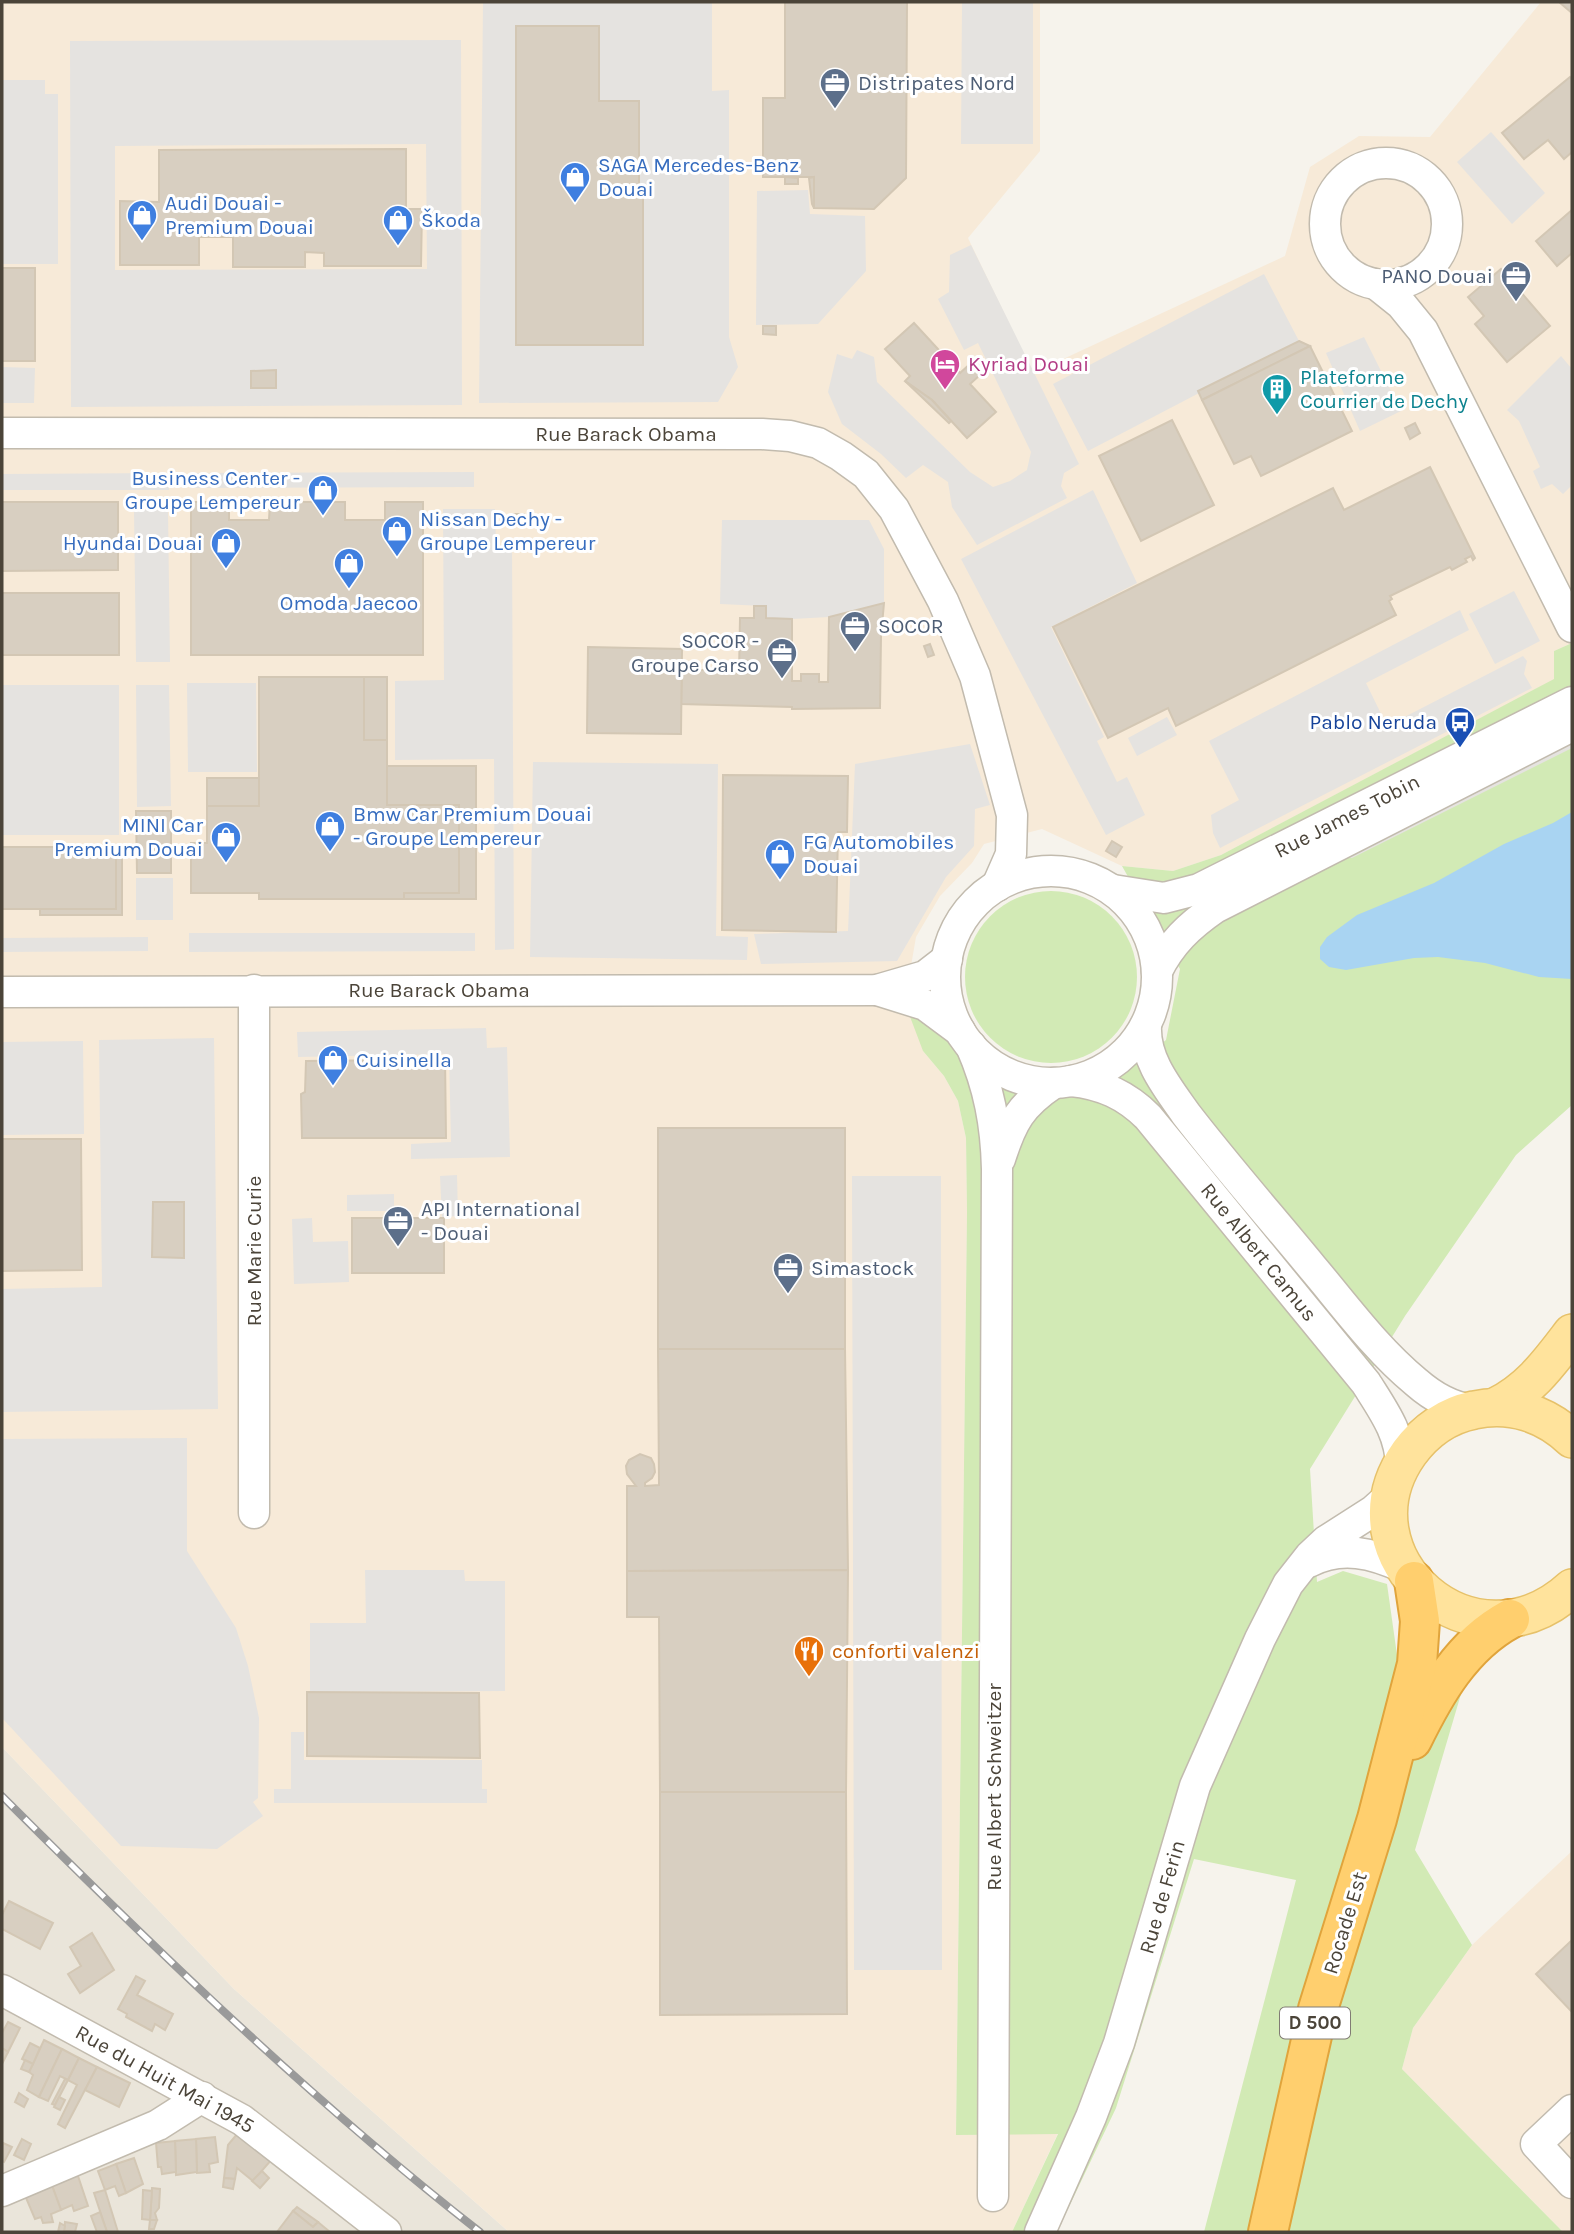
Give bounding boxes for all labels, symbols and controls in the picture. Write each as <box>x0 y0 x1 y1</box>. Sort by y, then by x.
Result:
office icon: Distripates Nord <box>818 66 852 110</box>
place label: Distripates Nord <box>858 71 1015 95</box>
place label: SAGA Mercedes-Benz Douai <box>598 153 799 201</box>
shop icon: SAGA Mercedes-Benz Douai <box>558 160 592 204</box>
place label: Audi Douai - Premium Douai <box>165 191 314 239</box>
shop icon: Audi Douai - Premium Douai <box>125 198 159 242</box>
shop icon: Škoda <box>381 203 415 247</box>
place label: Škoda <box>421 208 481 232</box>
office icon: PANO Douai <box>1499 259 1533 303</box>
place label: PANO Douai <box>1381 264 1493 288</box>
hotel icon: Kyriad Douai <box>928 347 962 391</box>
place label: Kyriad Douai <box>968 352 1089 376</box>
place label: Plateforme Courrier de Dechy <box>1300 365 1468 413</box>
building icon: Plateforme Courrier de Dechy <box>1260 372 1294 416</box>
street label: Rue Barack Obama <box>535 422 717 446</box>
place label: Business Center - Groupe Lempereur <box>125 466 300 514</box>
shop icon: Business Center - Groupe Lempereur <box>306 473 340 517</box>
place label: Nissan Dechy - Groupe Lempereur <box>420 507 596 555</box>
shop icon: Nissan Dechy - Groupe Lempereur <box>380 514 414 558</box>
shop icon: Hyundai Douai <box>209 526 243 570</box>
place label: Hyundai Douai <box>63 531 203 555</box>
shop icon: Omoda Jaecoo <box>332 546 366 590</box>
place label: Omoda Jaecoo <box>280 591 418 615</box>
office icon: SOCOR <box>838 609 872 653</box>
place label: SOCOR <box>878 614 944 638</box>
place label: SOCOR - Groupe Carso <box>631 629 759 677</box>
office icon: SOCOR - Groupe Carso <box>765 636 799 680</box>
bus stop icon: Pablo Neruda <box>1443 705 1477 749</box>
place label: Pablo Neruda <box>1310 710 1437 734</box>
street label: Rue James Tobin <box>1270 769 1424 863</box>
place label: Bmw Car Premium Douai - Groupe Lempereur <box>353 802 592 850</box>
shop icon: Bmw Car Premium Douai - Groupe Lempereur <box>313 809 347 853</box>
place label: MINI Car Premium Douai <box>54 813 203 861</box>
shop icon: MINI Car Premium Douai <box>209 820 243 864</box>
place label: FG Automobiles Douai <box>803 830 954 878</box>
shop icon: FG Automobiles Douai <box>763 837 797 881</box>
street label: Rue Barack Obama <box>348 978 530 1002</box>
shop icon: Cuisinella <box>316 1043 350 1087</box>
place label: Cuisinella <box>356 1048 452 1072</box>
street label: Rue Marie Curie <box>242 1176 266 1326</box>
street label: Rue Albert Camus <box>1196 1178 1322 1326</box>
place label: API International - Douai <box>421 1197 580 1245</box>
office icon: API International - Douai <box>381 1204 415 1248</box>
office icon: Simastock <box>771 1251 805 1295</box>
place label: Simastock <box>811 1256 914 1280</box>
restaurant icon: conforti valenzi <box>792 1634 826 1678</box>
place label: conforti valenzi <box>832 1639 980 1663</box>
street label: Rue Albert Schweitzer <box>982 1683 1006 1891</box>
street label: Rue de Ferin <box>1134 1837 1190 1957</box>
street label: Rocade Est <box>1318 1869 1372 1977</box>
road number: D 500 <box>1280 2008 1350 2038</box>
street label: Rue du Huit Mai 1945 <box>71 2020 259 2138</box>

